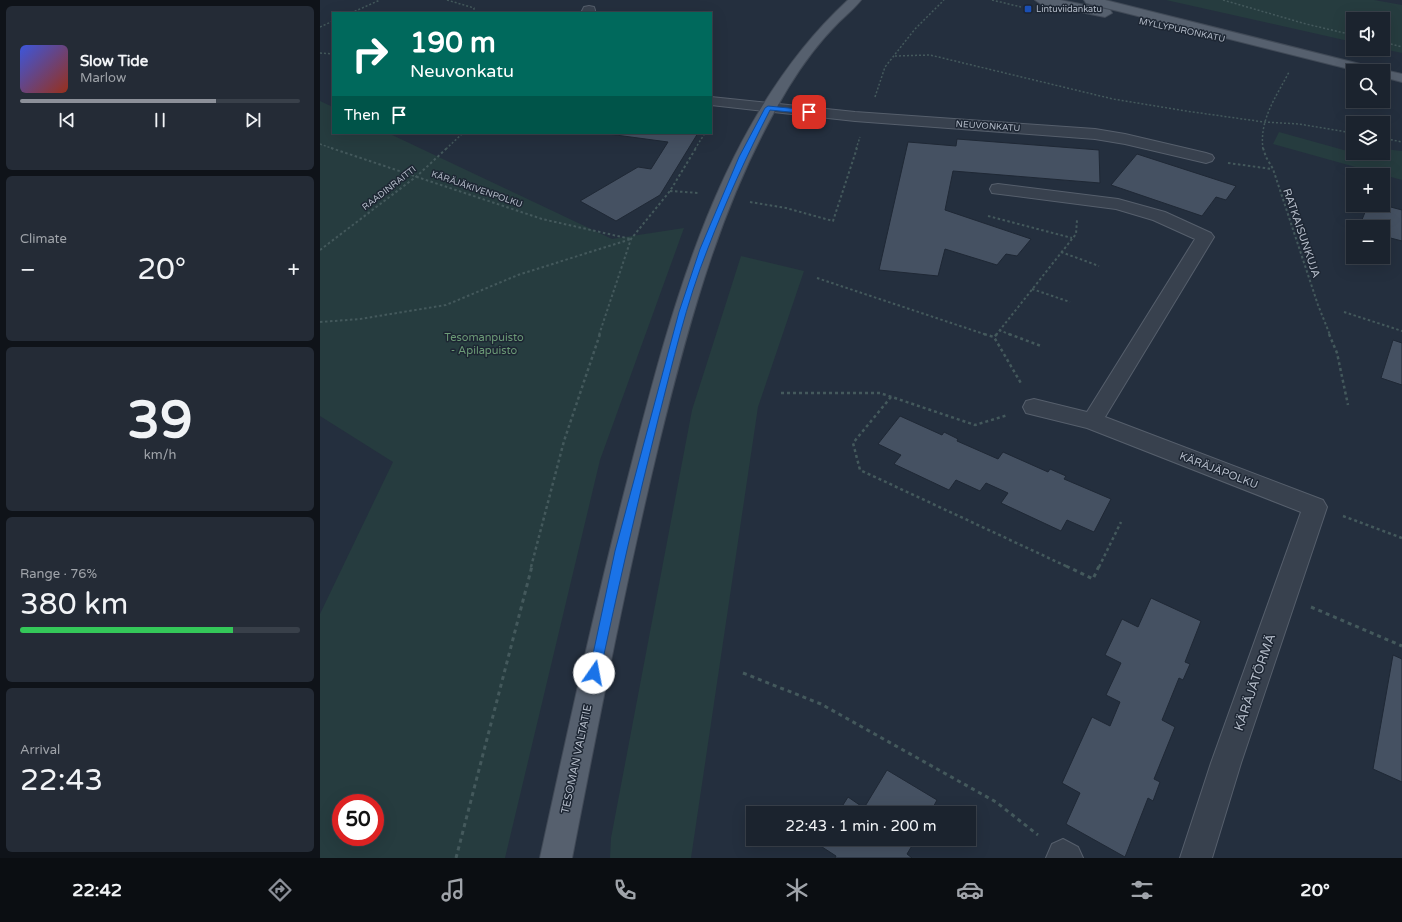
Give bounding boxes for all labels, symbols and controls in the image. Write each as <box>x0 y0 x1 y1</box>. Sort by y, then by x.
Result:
marker: Lintuviidankatu <box>1023 4 1033 14</box>
place label: Lintuviidankatu <box>1036 4 1102 15</box>
map controls <box>1346 12 1390 264</box>
button: sound <box>1346 12 1390 56</box>
street label: MYLLYPURONKATU <box>1138 16 1226 45</box>
text: 190 m <box>410 26 496 60</box>
icon: right <box>344 28 396 80</box>
text: Slow Tide <box>80 52 148 70</box>
text: Neuvonkatu <box>410 60 514 82</box>
button: search <box>1346 64 1390 108</box>
text: Marlow <box>80 70 126 86</box>
pin <box>792 95 826 129</box>
icon: arrive <box>798 101 820 123</box>
icon: arrive <box>388 104 410 126</box>
text: Then <box>344 106 380 124</box>
icon: previous <box>56 109 78 131</box>
icon: pause <box>149 109 171 131</box>
icon: next <box>242 109 264 131</box>
button: layers <box>1346 116 1390 160</box>
street label: NEUVONKATU <box>955 119 1021 134</box>
street label: RAADINRAITTI <box>360 164 418 213</box>
button: + <box>1346 168 1390 212</box>
street label: KÄRÄJÄKIVENPOLKU <box>430 169 524 210</box>
street label: RATKAISUNKUJA <box>1280 187 1323 280</box>
button: − <box>1346 220 1390 264</box>
text: Climate <box>20 231 67 247</box>
text: 20° <box>137 251 186 288</box>
text: − <box>20 257 36 283</box>
text: + <box>288 257 300 283</box>
park label: Tesomanpuisto - Apilapuisto <box>444 331 524 357</box>
text: 39 <box>127 389 193 452</box>
text: km/h <box>144 447 176 463</box>
street label: KÄRÄJÄPOLKU <box>1178 450 1260 491</box>
text: Range · 76% <box>20 566 97 582</box>
text: 380 km <box>20 586 128 623</box>
street label: KÄRÄJÄTÖRMÄ <box>1231 631 1279 733</box>
position arrow <box>573 652 615 694</box>
street label: TESOMAN VALTATIE <box>559 703 594 815</box>
text: Arrival <box>20 742 60 758</box>
text: 22:43 <box>20 762 103 799</box>
speed limit sign: 50 <box>332 794 384 846</box>
text: 22:43 · 1 min · 200 m <box>786 817 936 835</box>
icon: directions <box>266 876 294 904</box>
icon: music <box>439 876 467 904</box>
icon: phone <box>611 876 639 904</box>
icon: climate <box>783 876 811 904</box>
icon: car <box>956 876 984 904</box>
icon: filters <box>1128 876 1156 904</box>
text: 22:42 <box>72 879 122 901</box>
text: 20° <box>1300 879 1330 901</box>

